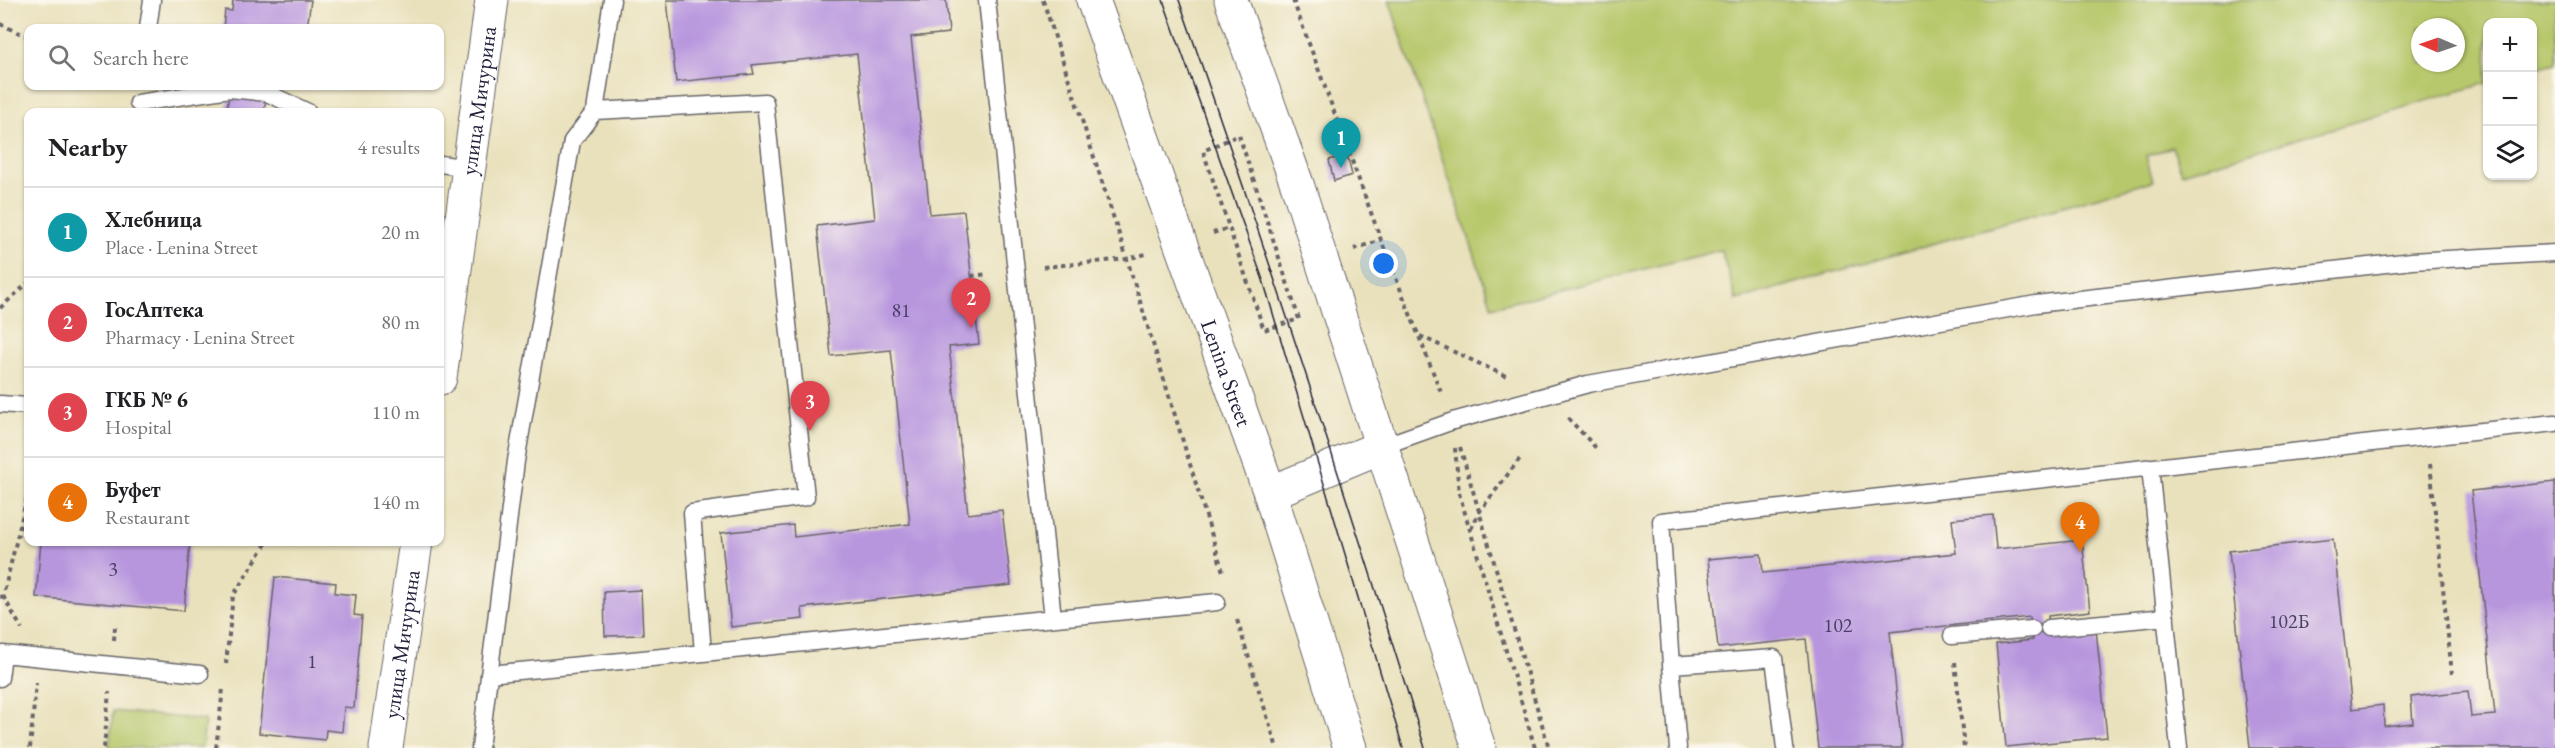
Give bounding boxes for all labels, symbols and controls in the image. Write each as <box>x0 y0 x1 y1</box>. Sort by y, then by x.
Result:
north arrow <box>2411 18 2465 72</box>
map controls <box>2483 18 2537 180</box>
button: + <box>2483 18 2537 72</box>
search box <box>24 24 444 90</box>
street label: улица Мичурина <box>454 24 503 177</box>
icon: search <box>45 41 78 74</box>
text: Search here <box>93 43 188 72</box>
button: − <box>2483 72 2537 126</box>
pin: 1 <box>1322 118 1360 168</box>
button: layers <box>2483 126 2537 180</box>
text: Nearby <box>48 130 128 164</box>
text: 4 results <box>357 134 420 160</box>
text: Хлебница <box>105 205 202 234</box>
text: 1 <box>62 219 73 245</box>
text: 20 m <box>381 219 420 245</box>
text: Place · Lenina Street <box>105 234 258 260</box>
your location <box>1369 249 1398 278</box>
pin: 2 <box>952 278 990 328</box>
text: ГосАптека <box>105 295 204 324</box>
house number: 81 <box>891 297 911 323</box>
text: 2 <box>62 309 73 335</box>
text: 80 m <box>381 309 420 335</box>
street label: Lenina Street <box>1194 315 1259 430</box>
text: Pharmacy · Lenina Street <box>105 324 294 350</box>
pin: 3 <box>790 382 830 431</box>
text: ГКБ № 6 <box>105 385 188 414</box>
text: 3 <box>62 399 73 425</box>
text: 110 m <box>372 399 420 425</box>
text: Hospital <box>105 414 172 440</box>
text: Буфет <box>105 475 161 504</box>
text: 4 <box>62 489 73 515</box>
text: 140 m <box>372 489 420 515</box>
pin: 4 <box>2060 502 2100 552</box>
text: Restaurant <box>105 504 190 530</box>
house number: 3 <box>108 556 118 582</box>
street label: улица Мичурина <box>376 568 427 721</box>
house number: 102Б <box>2269 608 2310 634</box>
house number: 102 <box>1824 612 1853 638</box>
house number: 1 <box>307 648 317 674</box>

